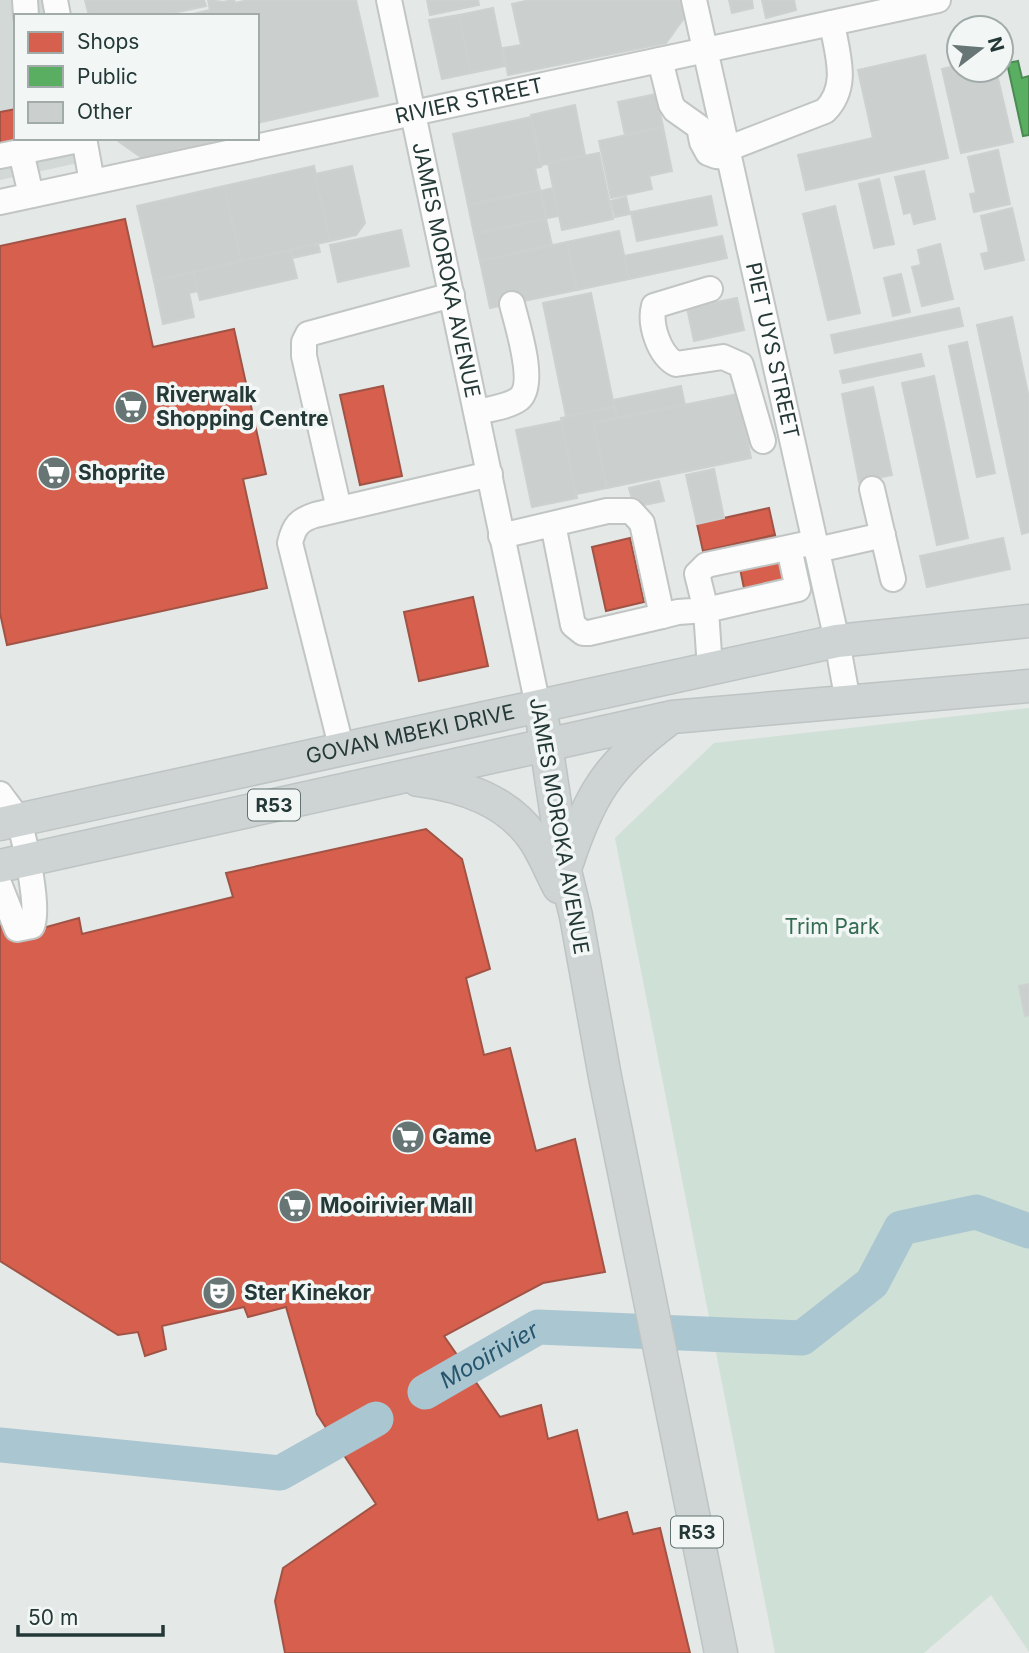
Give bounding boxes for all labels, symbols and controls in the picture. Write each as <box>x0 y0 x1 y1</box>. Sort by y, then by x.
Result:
legend <box>14 14 259 140</box>
north arrow <box>945 14 1015 84</box>
text: Shops <box>77 29 139 54</box>
text: N <box>983 34 1009 55</box>
text: Public <box>77 64 138 89</box>
street label: RIVIER STREET <box>393 72 545 129</box>
text: Other <box>77 99 133 124</box>
street label: JAMES MOROKA AVENUE <box>407 140 486 400</box>
street label: PIET UYS STREET <box>741 260 804 441</box>
place label: Riverwalk Shopping Centre <box>156 382 329 431</box>
supermarket icon: Riverwalk Shopping Centre <box>112 388 150 426</box>
supermarket icon: Shoprite <box>35 454 73 492</box>
place label: Shoprite <box>78 460 165 485</box>
street label: JAMES MOROKA AVENUE <box>525 696 594 956</box>
street label: GOVAN MBEKI DRIVE <box>304 699 517 769</box>
road number: R53 <box>248 790 300 820</box>
park label: Trim Park <box>785 914 880 939</box>
supermarket icon: Game <box>389 1118 427 1156</box>
place label: Game <box>432 1124 492 1149</box>
supermarket icon: Mooirivier Mall <box>276 1187 314 1225</box>
place label: Mooirivier Mall <box>320 1193 473 1218</box>
theatre icon: Ster Kinekor <box>200 1274 238 1312</box>
place label: Ster Kinekor <box>244 1280 371 1305</box>
water label: Mooirivier <box>435 1315 545 1394</box>
road number: R53 <box>671 1516 723 1548</box>
scale bar <box>18 1594 163 1638</box>
text: 50 m <box>28 1605 78 1630</box>

